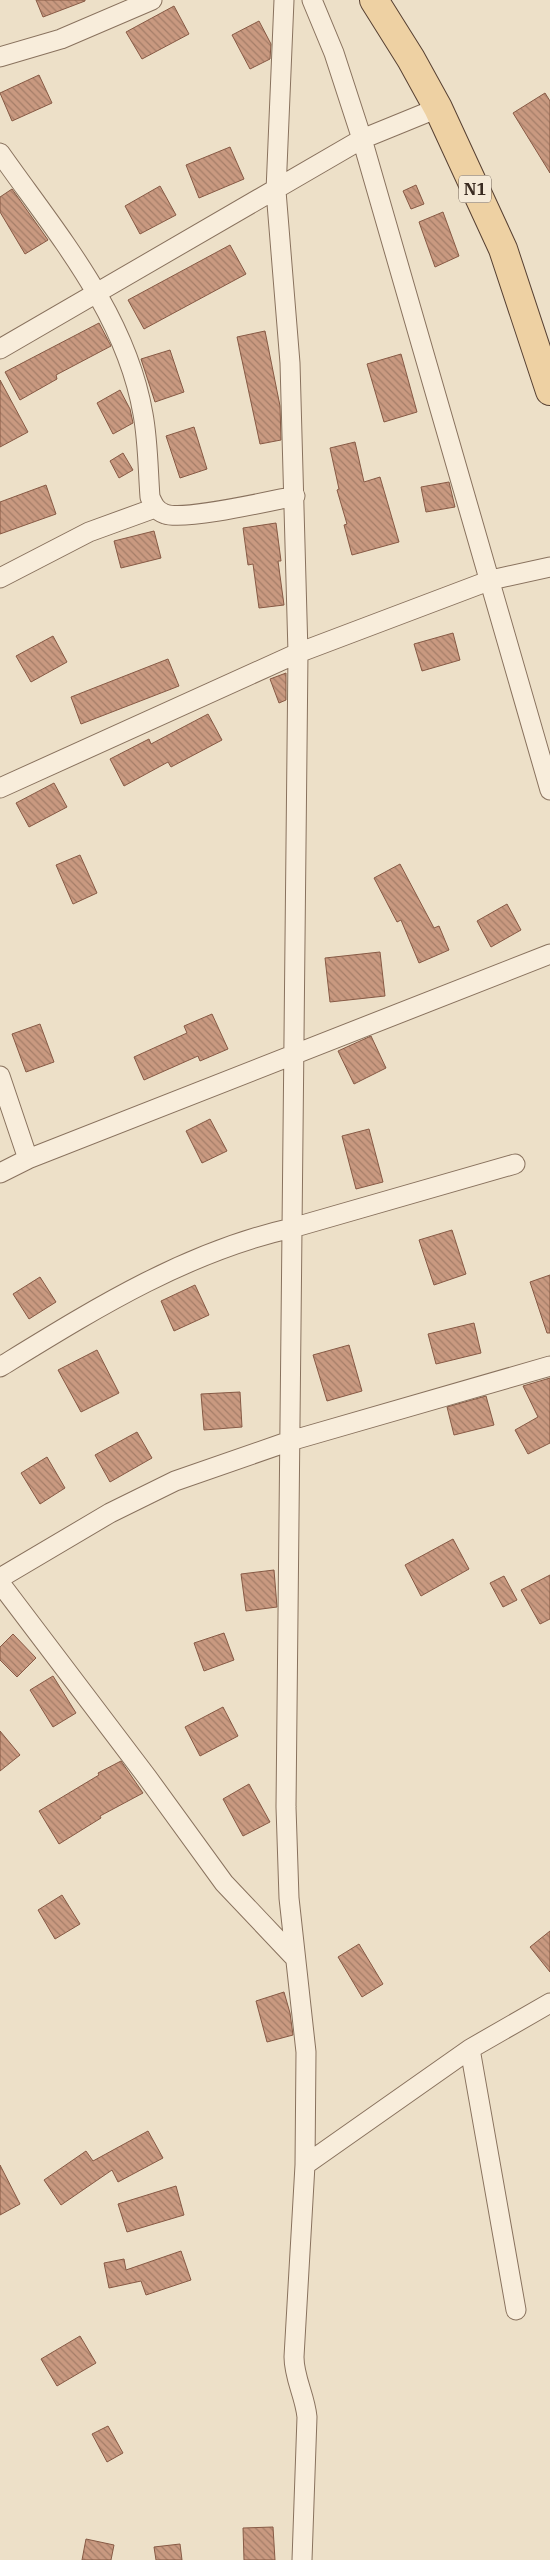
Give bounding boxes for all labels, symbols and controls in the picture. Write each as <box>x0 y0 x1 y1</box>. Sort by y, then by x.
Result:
road number: N1 <box>459 175 491 202</box>

